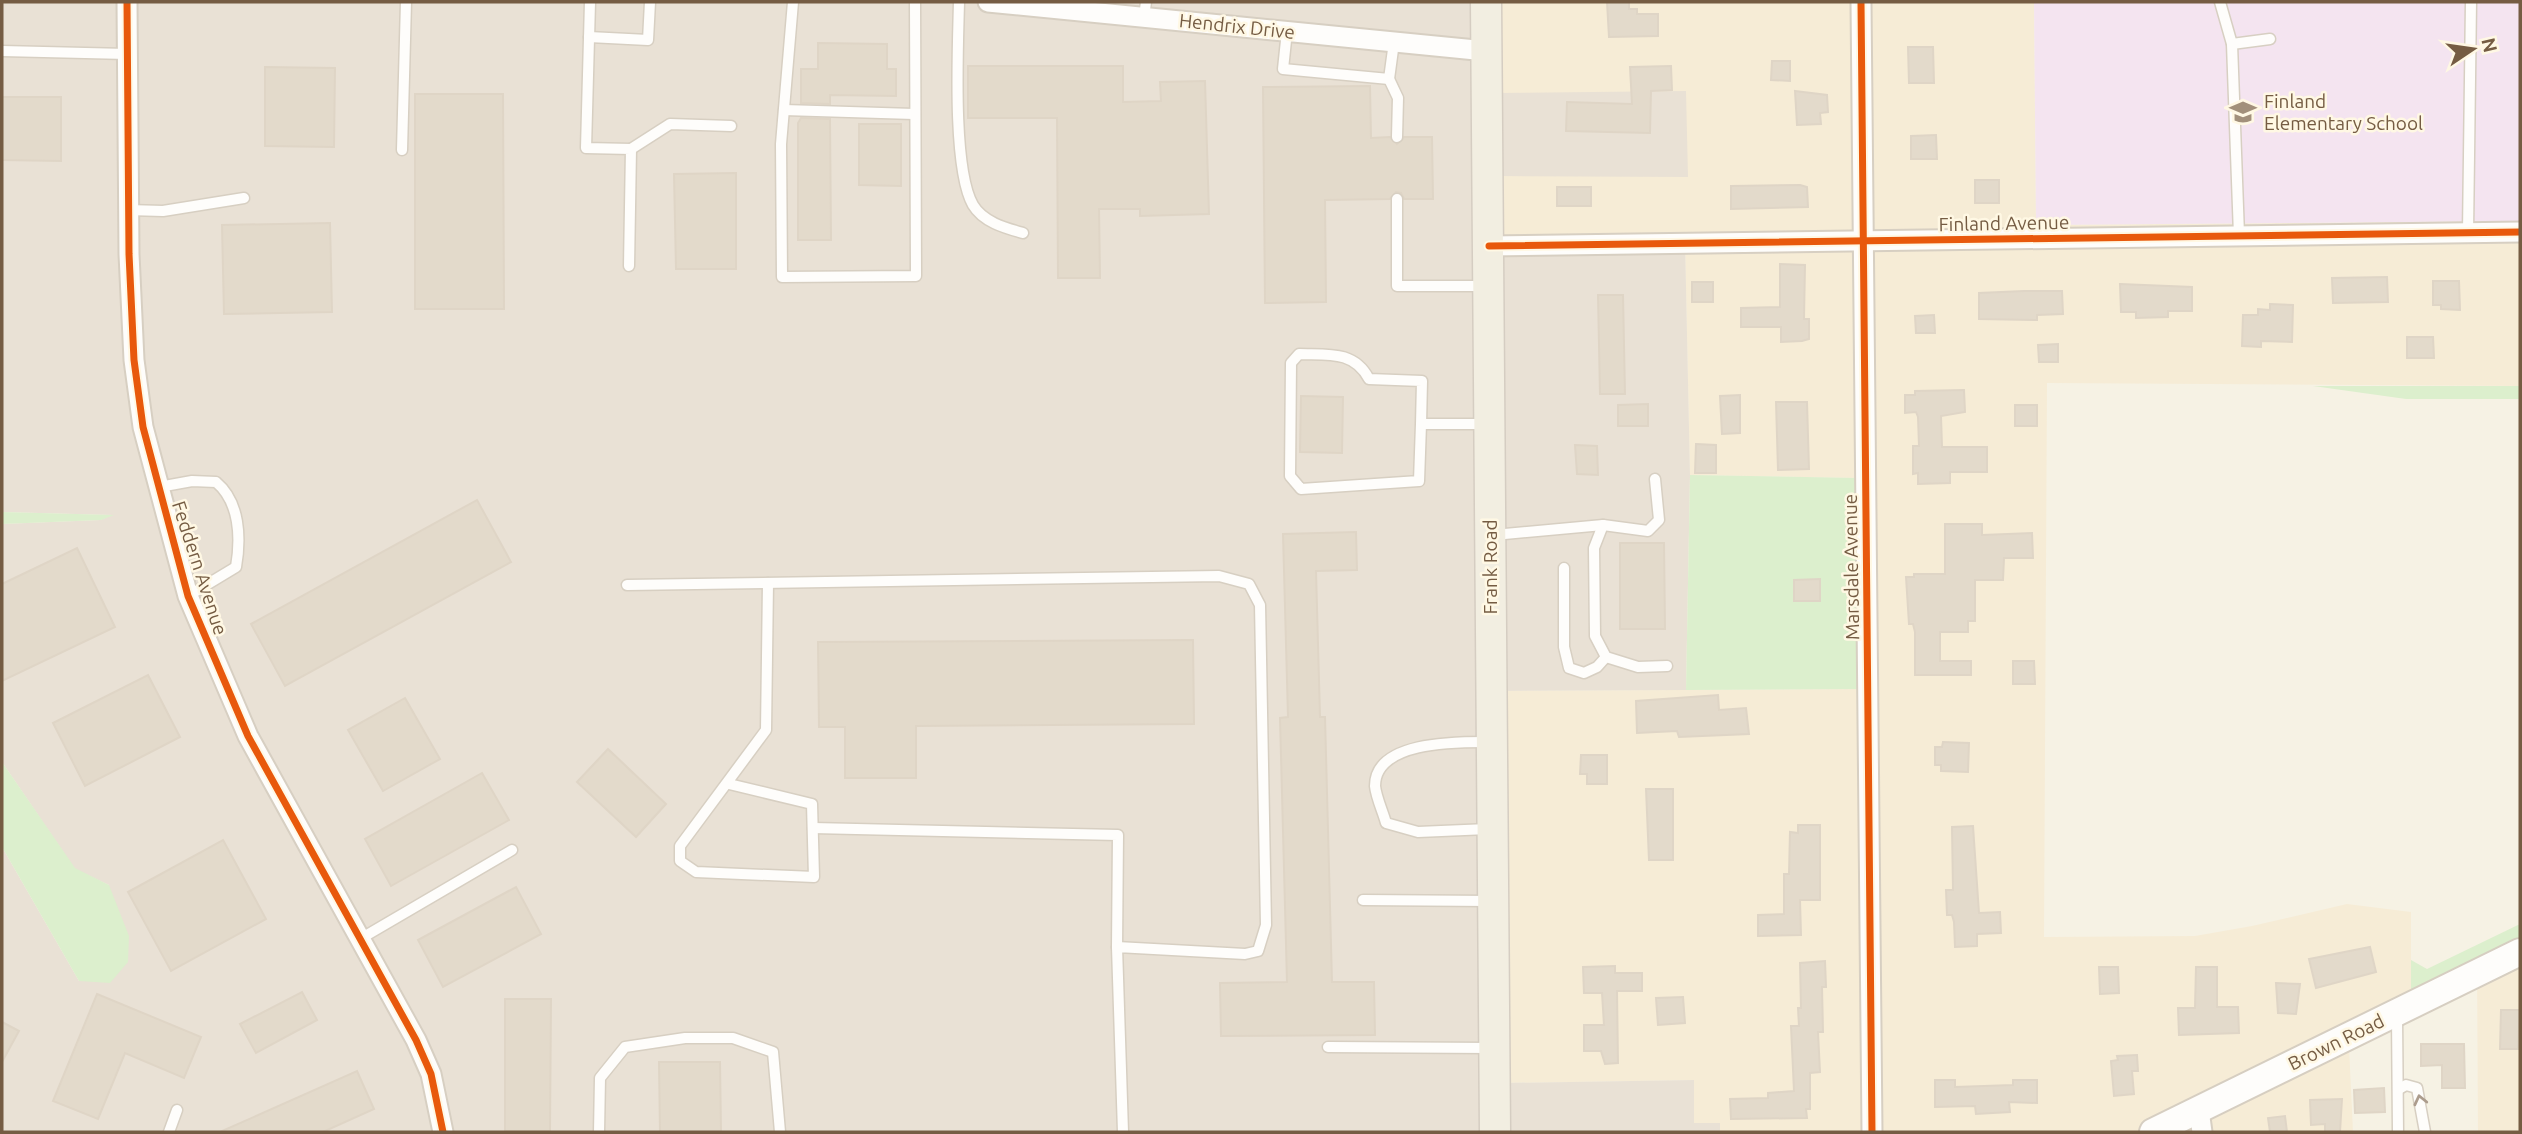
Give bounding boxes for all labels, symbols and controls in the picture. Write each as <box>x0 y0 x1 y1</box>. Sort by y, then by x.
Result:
street label: Hendrix Drive <box>1178 9 1296 43</box>
north arrow <box>2438 14 2508 84</box>
text: N <box>2477 36 2502 55</box>
place label: Finland Elementary School <box>2264 90 2423 134</box>
school or university icon: Finland Elementary School <box>2228 97 2258 127</box>
street label: Finland Avenue <box>1939 211 2069 235</box>
street label: Marsdale Avenue <box>1839 494 1863 640</box>
street label: Feddern Avenue <box>168 498 232 638</box>
street label: Frank Road <box>1479 519 1501 615</box>
street label: Brown Road <box>2284 1009 2388 1075</box>
one-way arrow <box>2414 1094 2428 1106</box>

